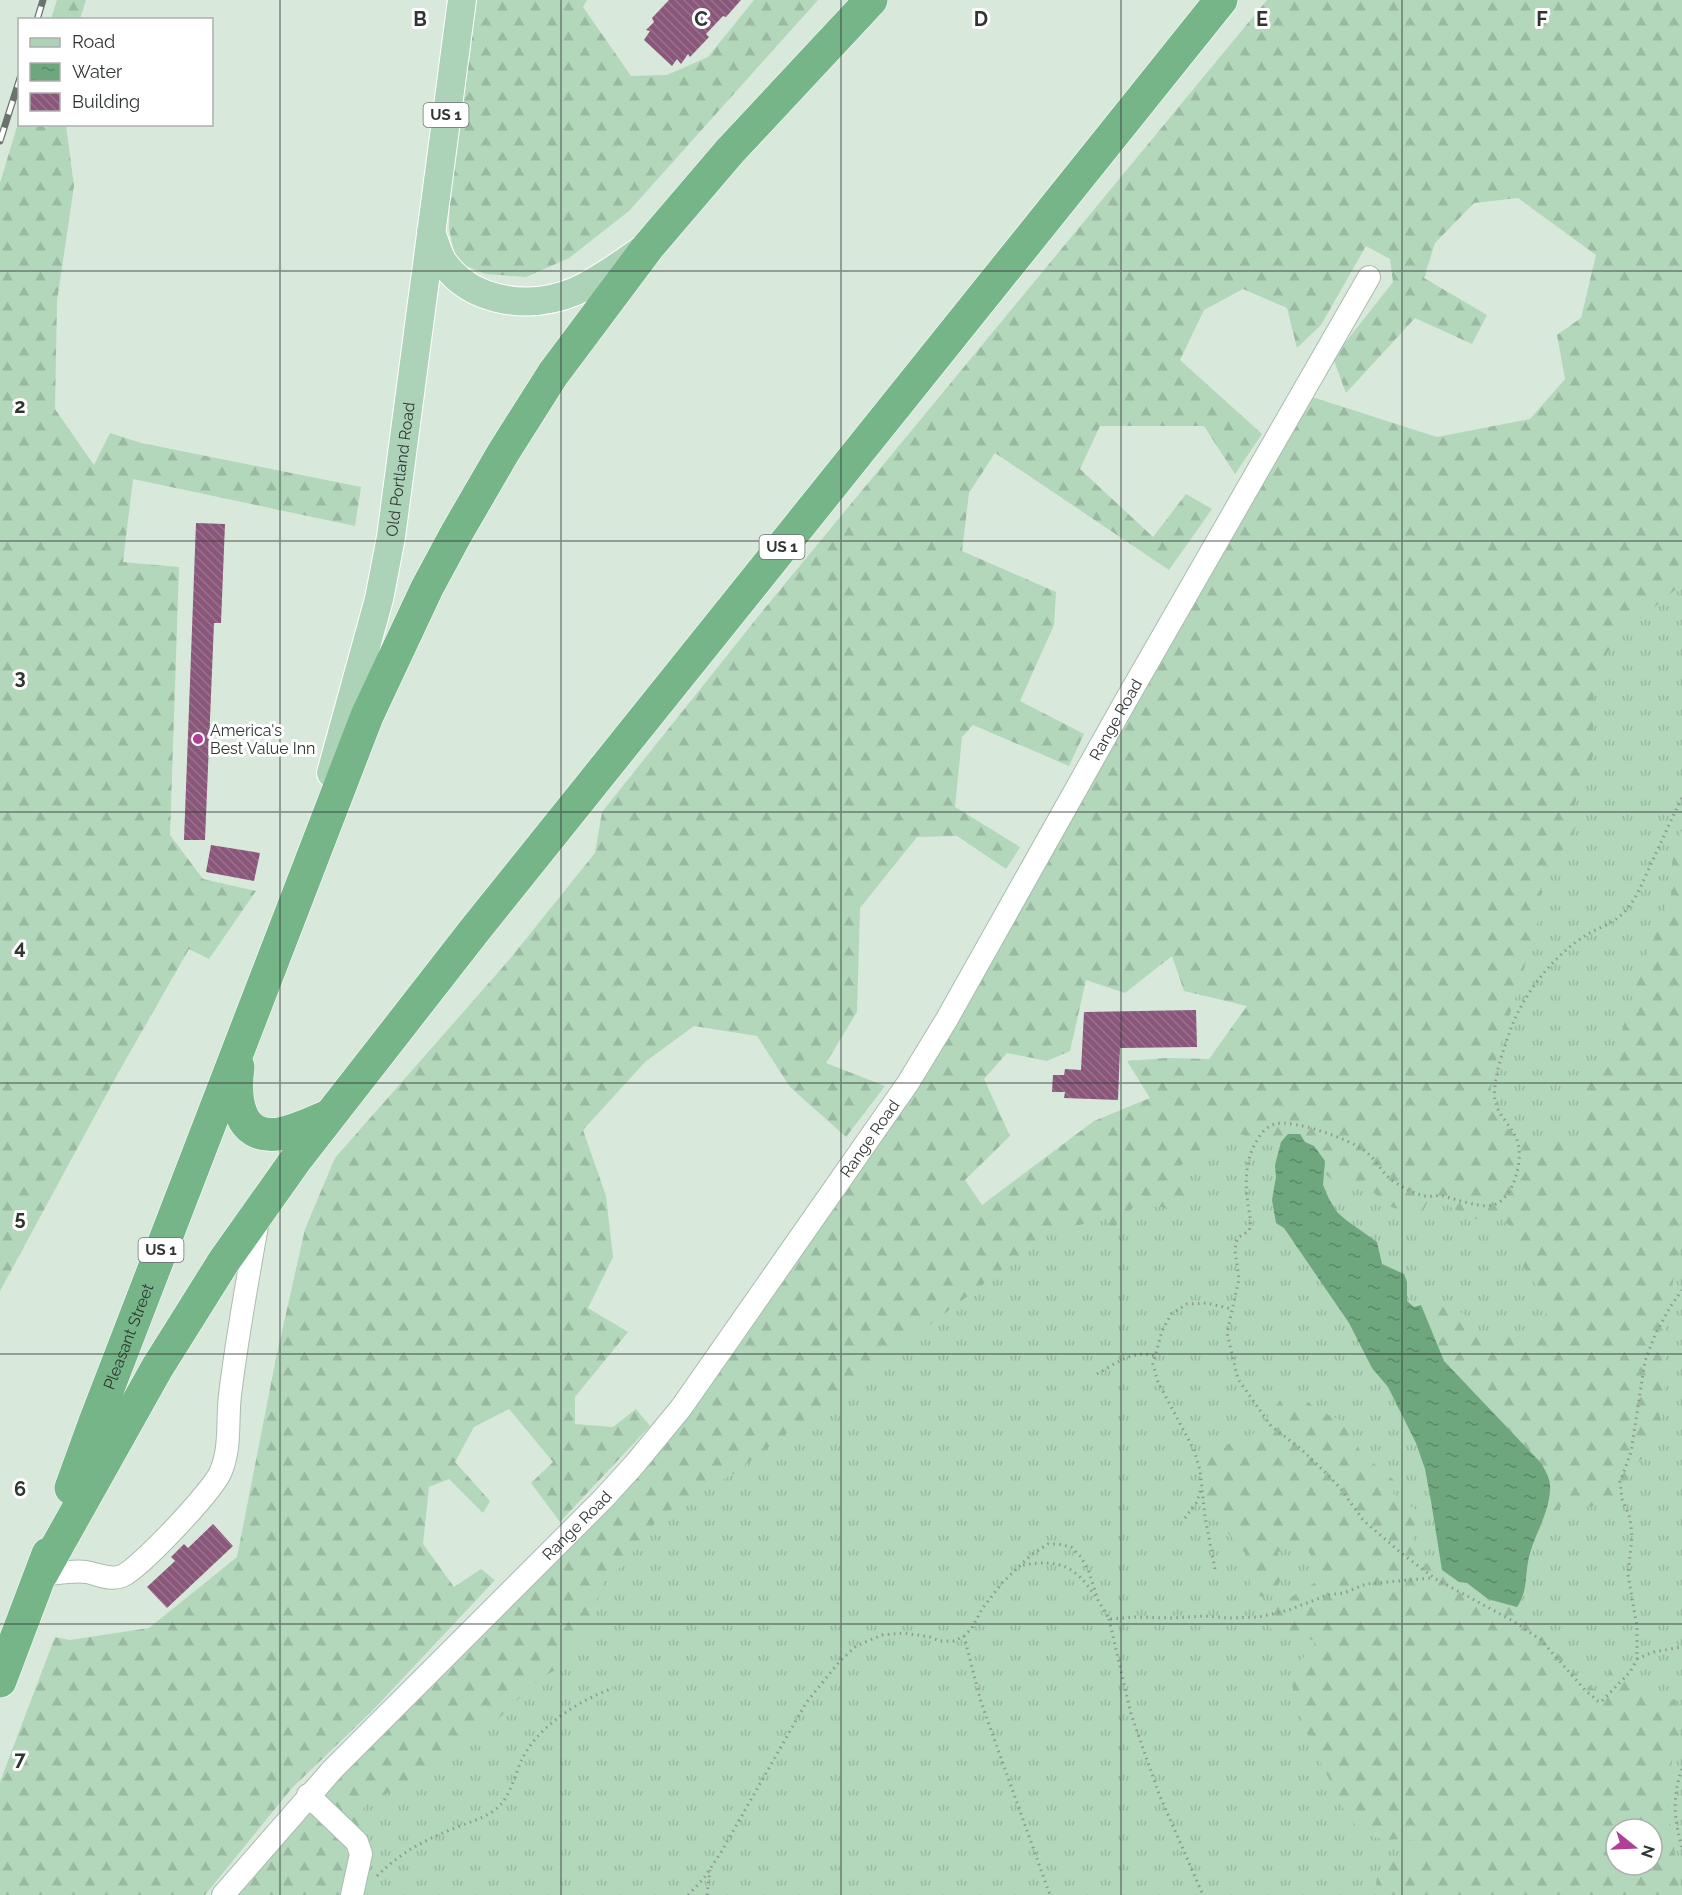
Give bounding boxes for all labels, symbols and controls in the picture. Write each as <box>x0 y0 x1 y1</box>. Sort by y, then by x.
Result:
text: B <box>413 7 427 31</box>
text: C <box>694 7 708 31</box>
text: D <box>974 7 988 31</box>
text: E <box>1256 7 1268 31</box>
text: F <box>1536 7 1548 31</box>
legend <box>18 18 213 126</box>
text: Road <box>72 31 115 52</box>
text: Water <box>72 61 123 82</box>
text: Building <box>72 91 140 112</box>
road number: US 1 <box>424 103 468 127</box>
text: 2 <box>14 394 26 418</box>
street label: Old Portland Road <box>382 401 419 538</box>
road number: US 1 <box>760 535 804 559</box>
text: 3 <box>14 665 26 689</box>
street label: Range Road <box>1085 676 1146 764</box>
place label: America's Best Value Inn <box>210 721 315 758</box>
marker: America's Best Value Inn <box>191 732 205 746</box>
text: 4 <box>14 935 26 959</box>
street label: Range Road <box>836 1096 903 1181</box>
text: 5 <box>14 1206 26 1230</box>
road number: US 1 <box>138 1238 184 1262</box>
street label: Pleasant Street <box>99 1280 158 1392</box>
text: 6 <box>14 1477 26 1501</box>
street label: Range Road <box>539 1487 616 1564</box>
text: 7 <box>14 1747 26 1771</box>
north arrow <box>1604 1817 1664 1877</box>
text: N <box>1637 1843 1659 1860</box>

